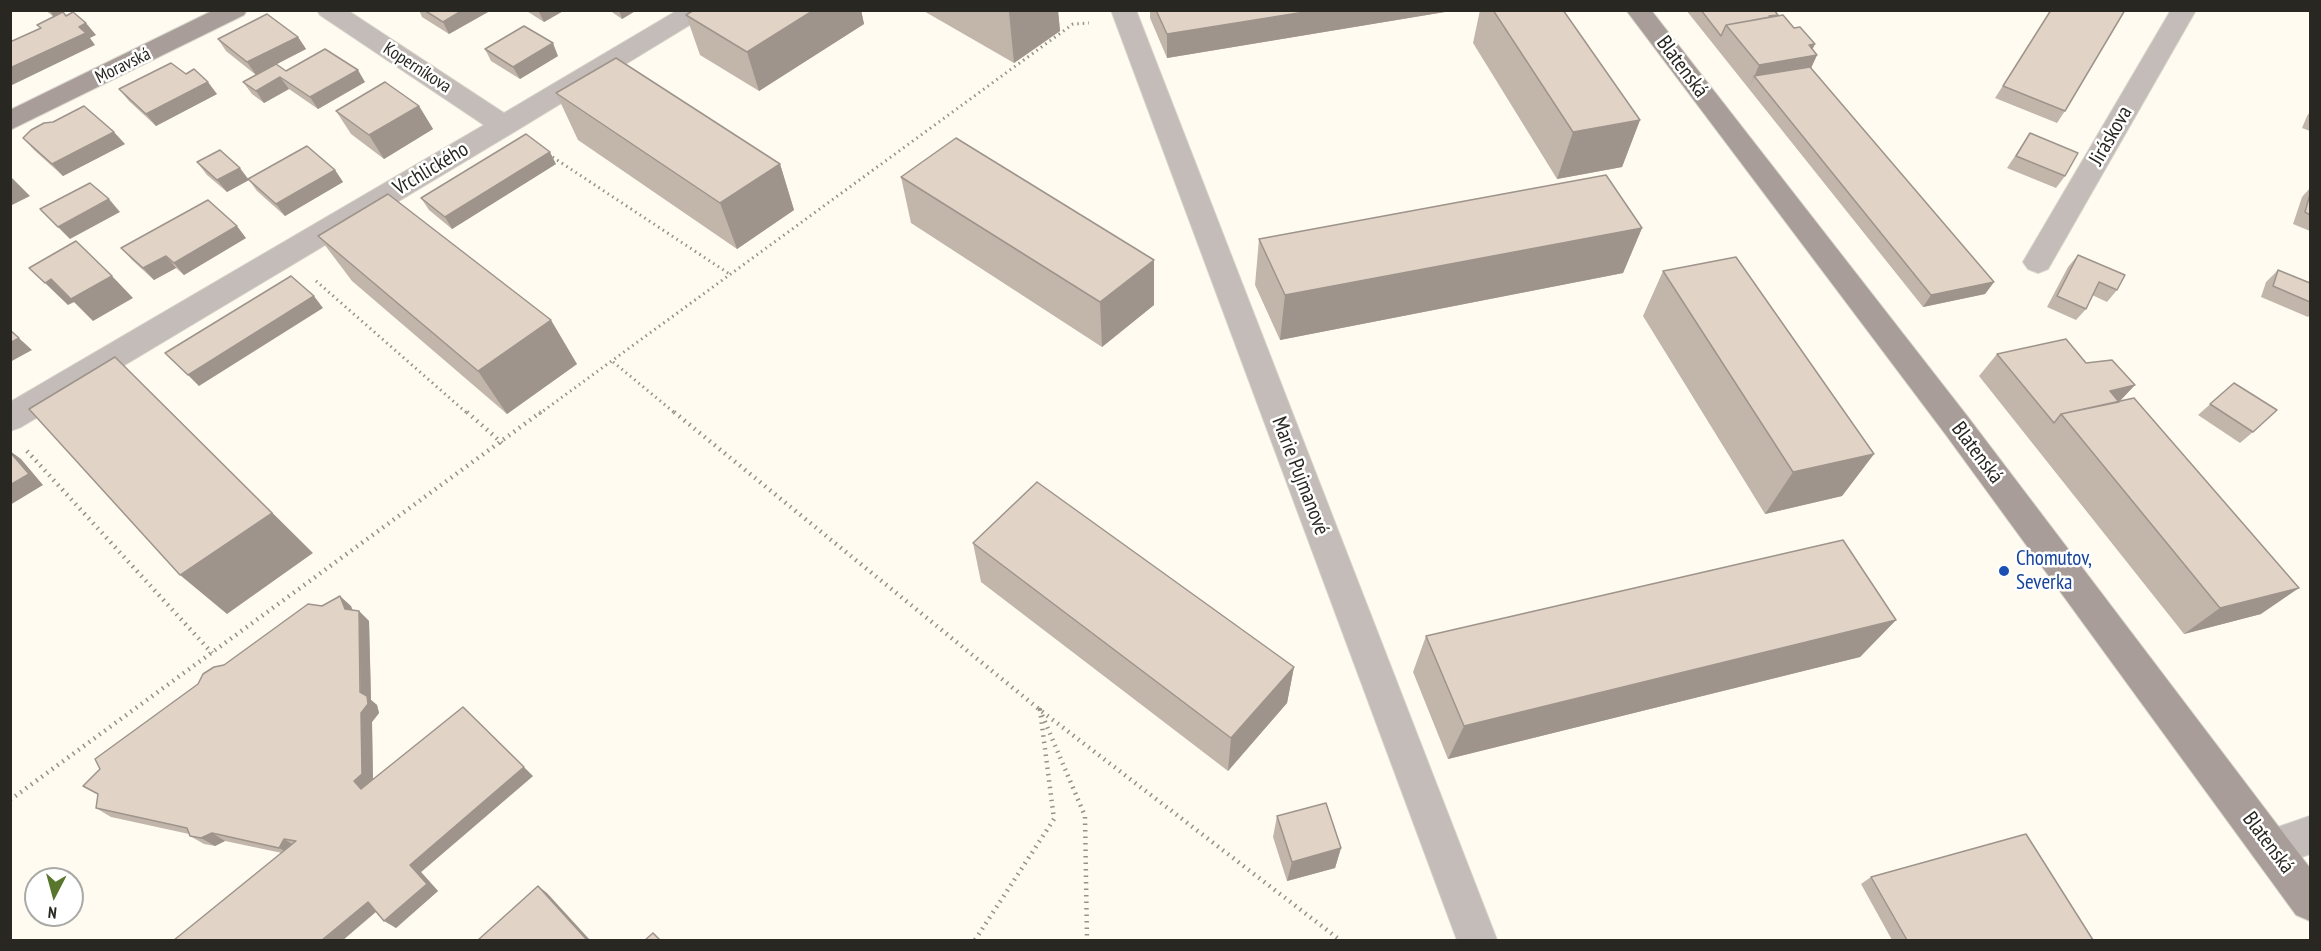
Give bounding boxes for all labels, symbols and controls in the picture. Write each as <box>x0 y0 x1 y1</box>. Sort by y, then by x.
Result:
street label: Blatenská <box>1651 31 1713 103</box>
street label: Koperníkova <box>379 38 455 98</box>
street label: Moravská <box>92 43 154 89</box>
street label: Jiráskova <box>2084 102 2138 170</box>
street label: Vrchlického <box>389 137 473 201</box>
street label: Marie Pujmanové <box>1266 413 1334 539</box>
street label: Blatenská <box>1946 417 2008 489</box>
place label: Chomutov, Severka <box>2016 546 2092 596</box>
marker: Chomutov, Severka <box>1997 564 2011 578</box>
street label: Blatenská <box>2237 807 2299 879</box>
north arrow <box>24 867 84 927</box>
text: N <box>47 903 58 923</box>

